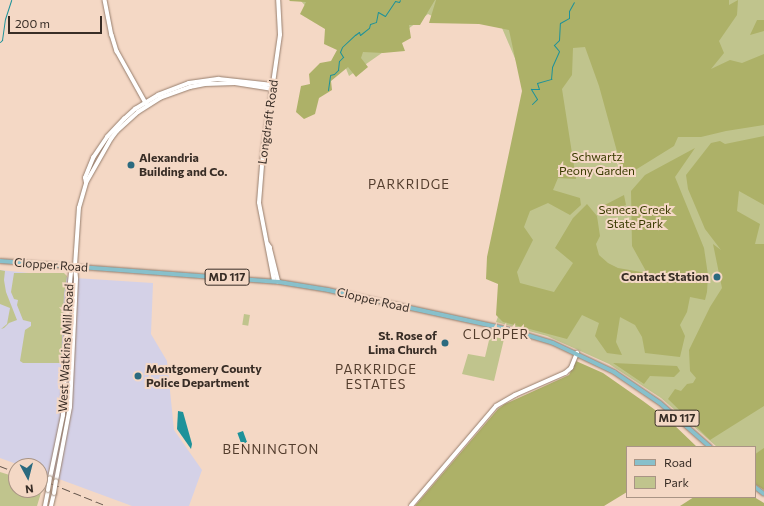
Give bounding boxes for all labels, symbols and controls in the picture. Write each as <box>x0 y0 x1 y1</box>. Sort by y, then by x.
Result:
scale bar <box>10 8 104 34</box>
text: 200 m <box>15 16 50 30</box>
street label: Longdraft Road <box>255 79 281 165</box>
park label: Schwartz Peony Garden <box>559 150 635 178</box>
place label: Alexandria Building and Co. <box>139 151 228 179</box>
marker: Alexandria Building and Co. <box>126 160 136 170</box>
district label: PARKRIDGE <box>368 176 450 192</box>
park label: Seneca Creek State Park <box>598 203 672 231</box>
street label: Clopper Road <box>14 255 88 275</box>
road number: MD 117 <box>204 268 250 286</box>
place label: Contact Station <box>621 270 709 284</box>
marker: Contact Station <box>712 272 722 282</box>
street label: West Watkins Mill Road <box>55 284 77 412</box>
street label: Clopper Road <box>335 285 411 315</box>
district label: CLOPPER <box>463 326 529 342</box>
place label: St. Rose of Lima Church <box>368 329 437 357</box>
marker: St. Rose of Lima Church <box>440 338 450 348</box>
place label: Montgomery County Police Department <box>146 362 262 390</box>
district label: PARKRIDGE ESTATES <box>335 362 417 393</box>
marker: Montgomery County Police Department <box>133 371 143 381</box>
road number: MD 117 <box>654 409 700 427</box>
district label: BENNINGTON <box>223 441 319 457</box>
legend <box>626 446 756 498</box>
text: Road <box>664 455 692 469</box>
north arrow <box>8 458 48 498</box>
text: Park <box>664 475 689 489</box>
text: N <box>25 482 34 496</box>

